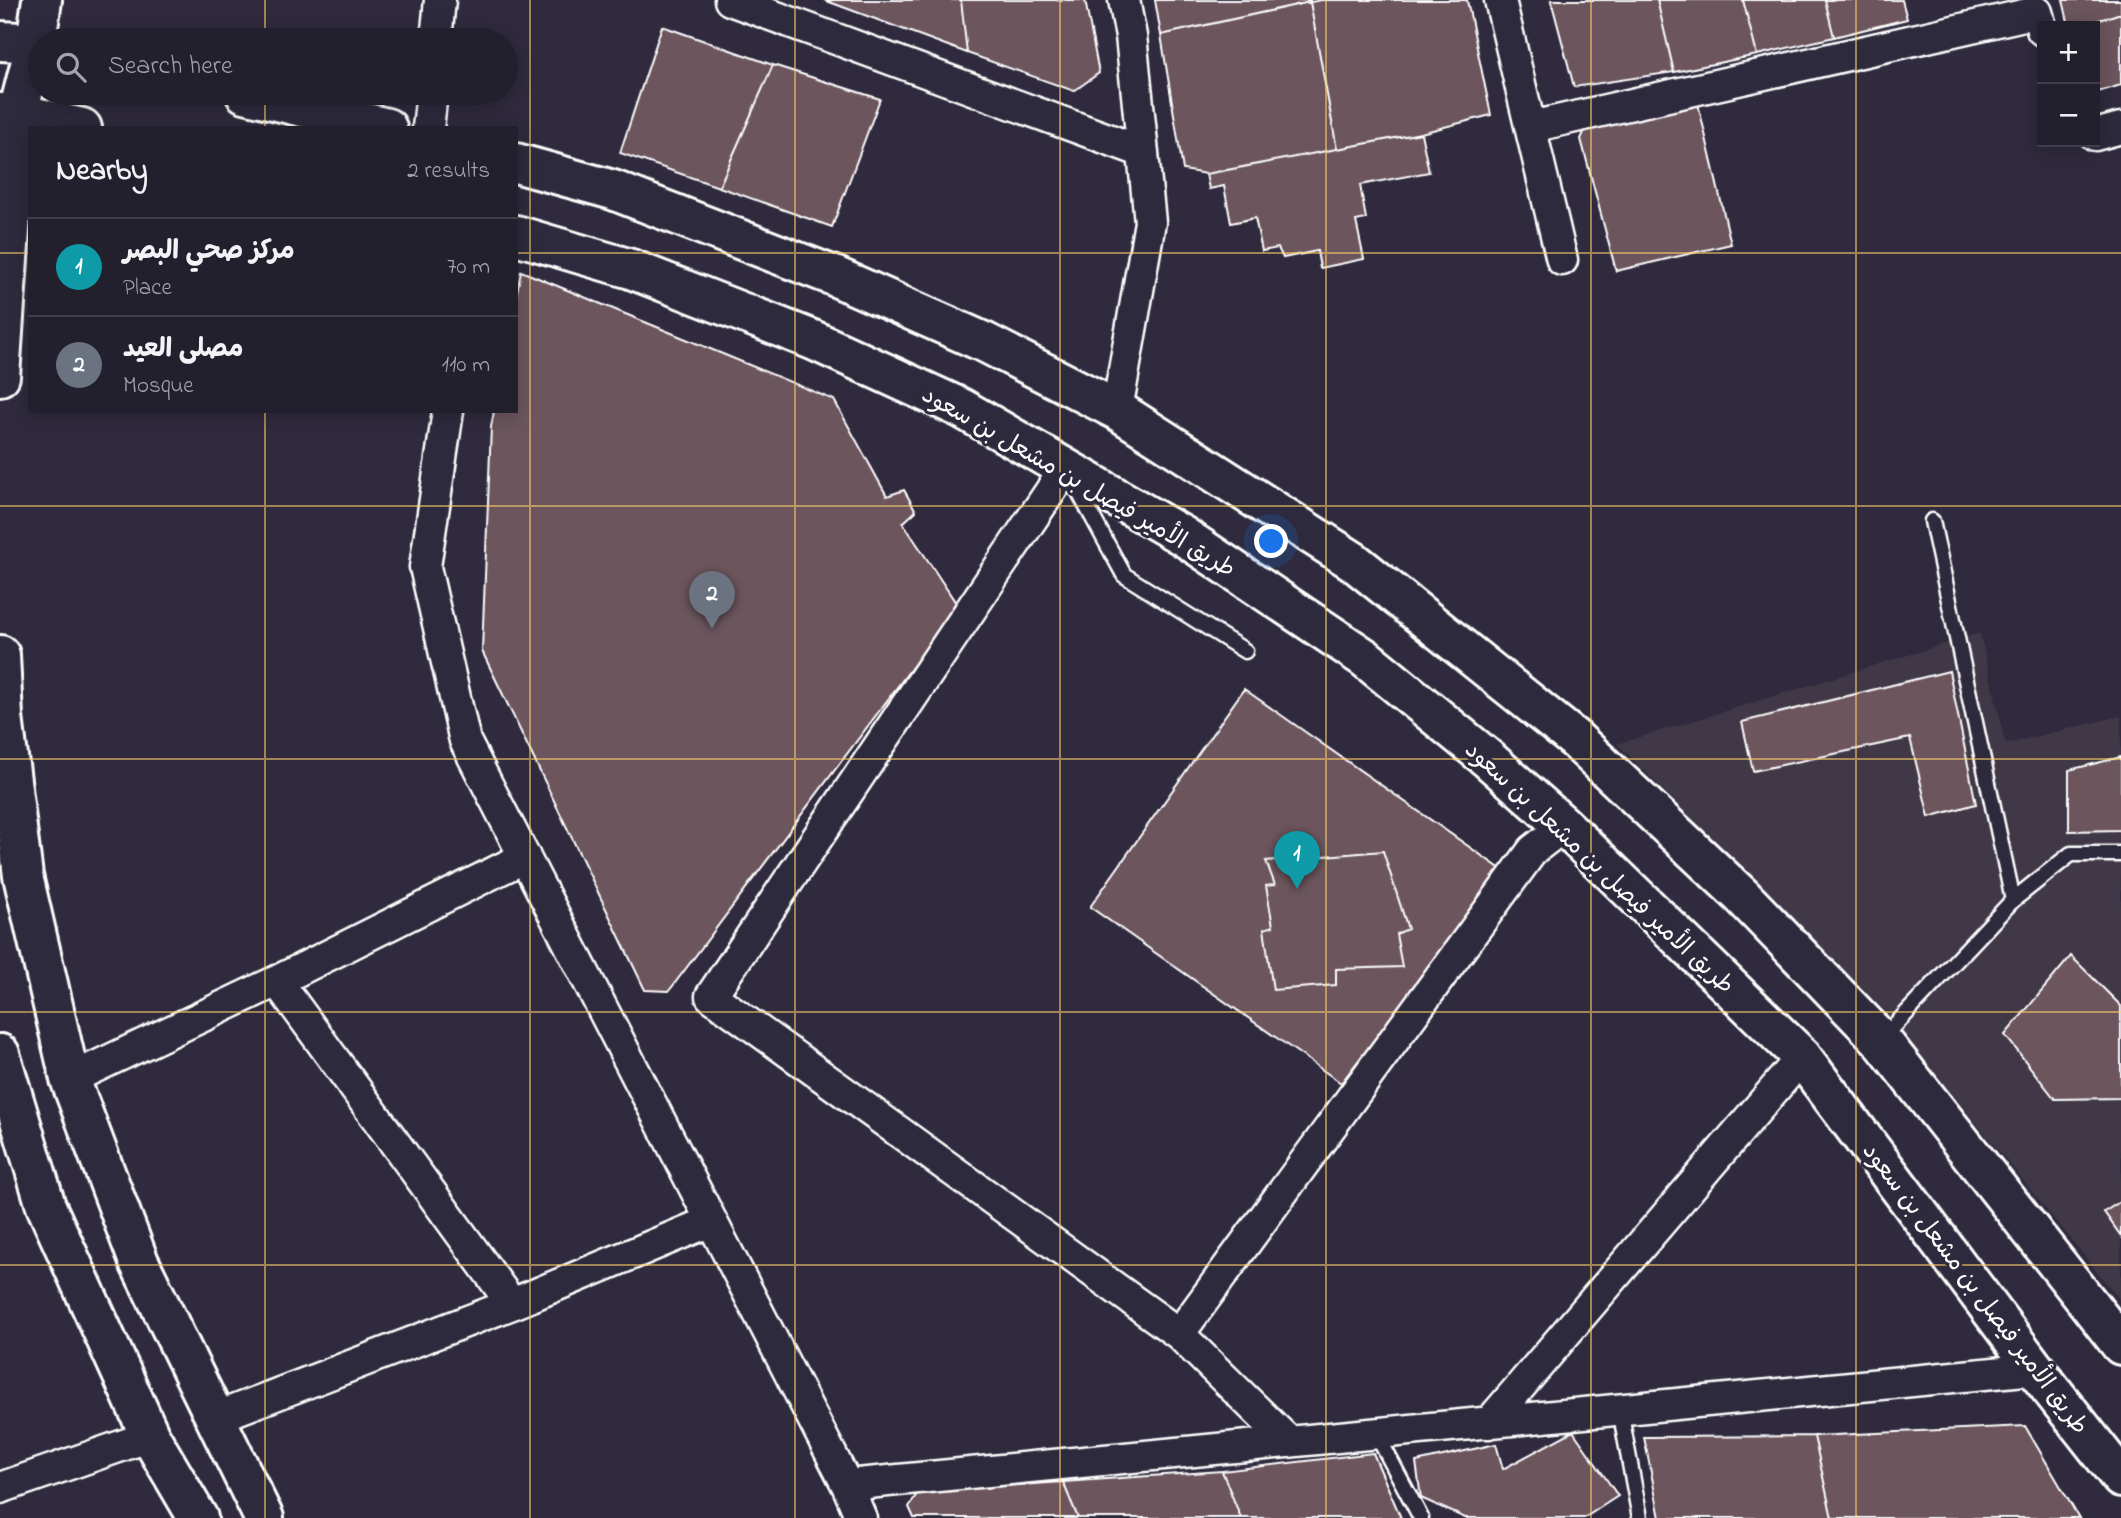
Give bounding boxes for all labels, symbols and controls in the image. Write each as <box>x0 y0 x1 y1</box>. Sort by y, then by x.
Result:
map controls <box>2037 21 2100 147</box>
button: + <box>2037 21 2100 84</box>
search box <box>28 28 518 105</box>
icon: search <box>52 48 90 86</box>
text: Search here <box>108 48 233 86</box>
button: − <box>2037 84 2100 147</box>
text: Nearby <box>56 150 148 194</box>
text: 2 results <box>407 155 490 188</box>
text: مركز صحي البصر <box>123 233 295 271</box>
text: 1 <box>75 251 83 284</box>
text: 70 m <box>447 251 490 284</box>
text: Place <box>123 272 172 305</box>
text: مصلى العيد <box>123 331 243 369</box>
text: 2 <box>73 349 85 382</box>
text: 110 m <box>442 349 490 382</box>
text: Mosque <box>123 370 194 403</box>
street label: طريق الأمير فيصل بن مشعل بن سعود <box>914 377 1242 588</box>
your location <box>1254 524 1288 558</box>
pin: 2 <box>689 571 735 629</box>
street label: طريق الأمير فيصل بن مشعل بن سعود <box>1456 733 1742 1004</box>
pin: 1 <box>1274 831 1320 889</box>
street label: طريق الأمير فيصل بن مشعل بن سعود <box>1852 1135 2097 1443</box>

